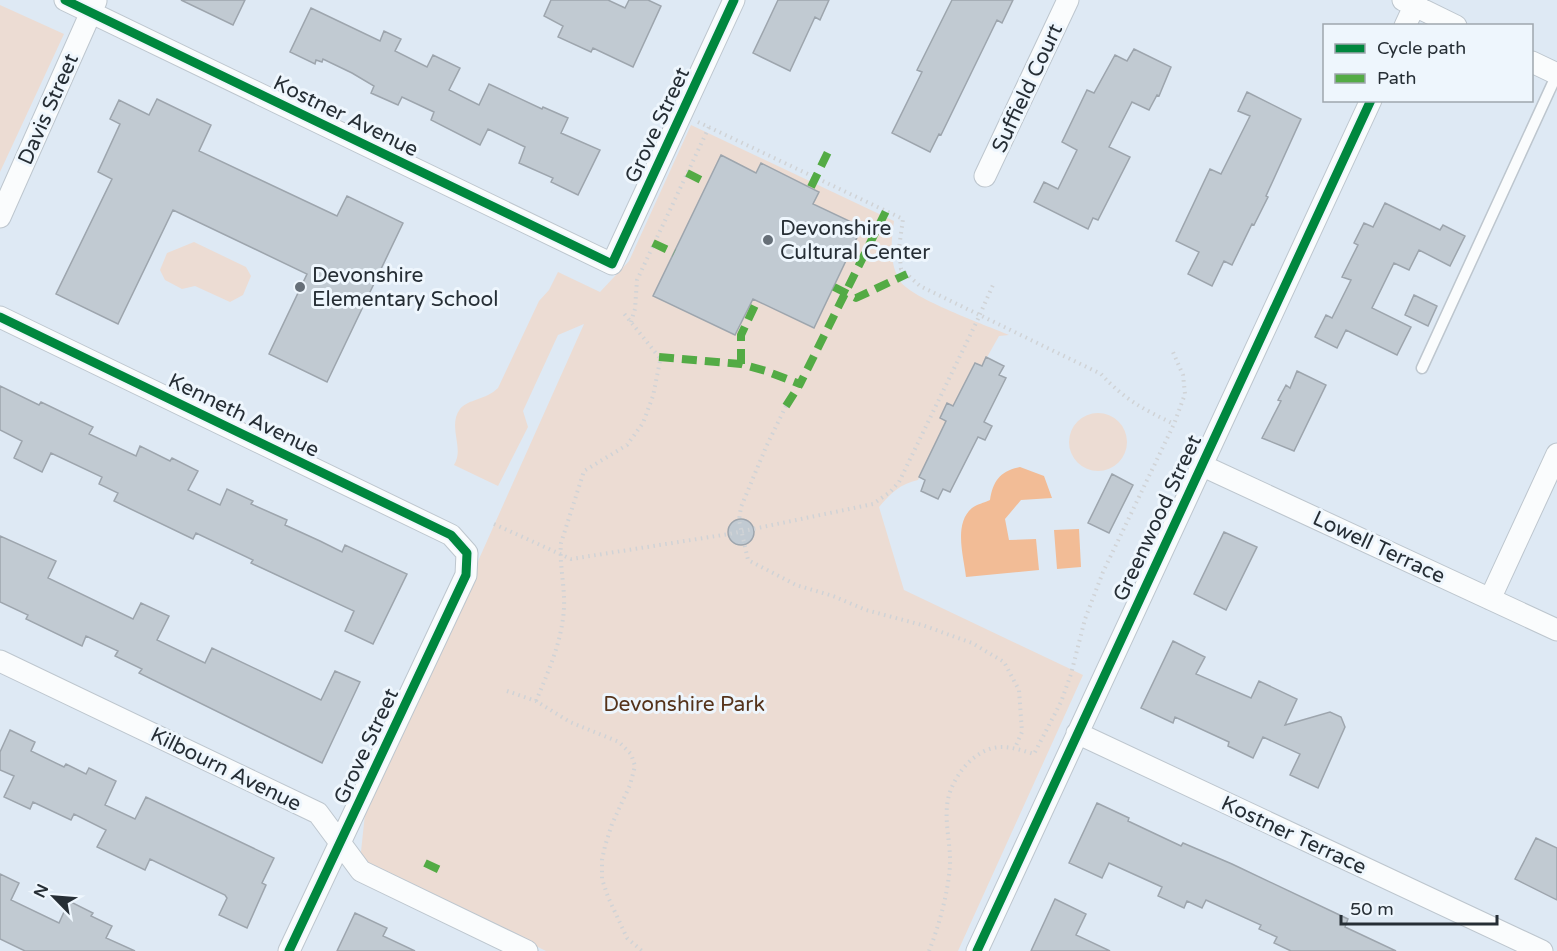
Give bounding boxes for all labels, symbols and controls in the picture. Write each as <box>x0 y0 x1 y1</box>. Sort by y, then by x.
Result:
street label: Suffield Court <box>987 20 1068 156</box>
legend <box>1323 24 1533 102</box>
text: Cycle path <box>1377 37 1466 59</box>
street label: Davis Street <box>13 50 84 169</box>
street label: Grove Street <box>620 63 695 187</box>
text: Path <box>1377 67 1416 89</box>
street label: Kostner Avenue <box>269 71 422 162</box>
place label: Devonshire Cultural Center <box>780 216 930 265</box>
marker: Devonshire Cultural Center <box>761 233 775 247</box>
place label: Devonshire Elementary School <box>312 263 499 312</box>
marker: Devonshire Elementary School <box>293 280 307 294</box>
street label: Kenneth Avenue <box>164 368 323 463</box>
street label: Greenwood Street <box>1108 431 1207 605</box>
street label: Lowell Terrace <box>1309 506 1449 589</box>
street label: Grove Street <box>329 684 404 808</box>
park label: Devonshire Park <box>603 692 765 717</box>
street label: Kilbourn Avenue <box>146 722 305 817</box>
street label: Kostner Terrace <box>1217 791 1370 880</box>
north arrow <box>24 867 84 927</box>
text: N <box>30 881 53 901</box>
scale bar <box>1341 888 1497 926</box>
text: 50 m <box>1350 898 1394 920</box>

